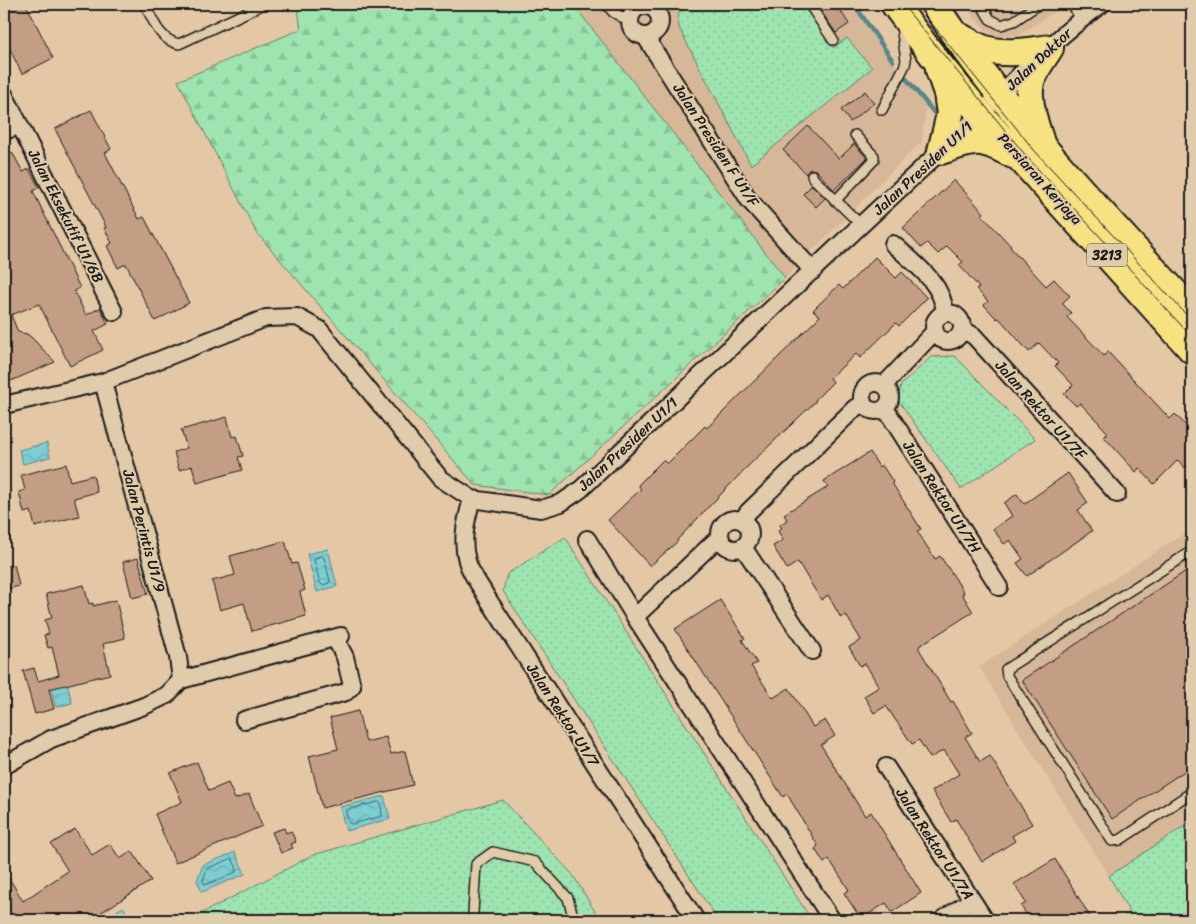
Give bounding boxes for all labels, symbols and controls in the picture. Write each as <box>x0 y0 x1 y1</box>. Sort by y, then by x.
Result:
street label: Jalan Doktor <box>999 21 1079 98</box>
street label: Jalan Presiden F U1/F <box>666 77 766 213</box>
street label: Jalan Presiden U1/1 <box>866 114 979 222</box>
street label: Persiaran Kerjaya <box>991 127 1089 232</box>
street label: Jalan Eksekutif U1/6B <box>21 144 111 288</box>
road number: 3213 <box>1087 244 1127 266</box>
street label: Jalan Rektor U1/7F <box>988 353 1094 467</box>
street label: Jalan Presiden U1/1 <box>571 390 684 498</box>
street label: Jalan Rektor U1/7H <box>895 435 988 559</box>
street label: Jalan Perintis U1/9 <box>115 466 173 595</box>
street label: Jalan Rektor U1/7 <box>519 657 607 773</box>
street label: Jalan Rektor U1/7A <box>888 782 981 905</box>

